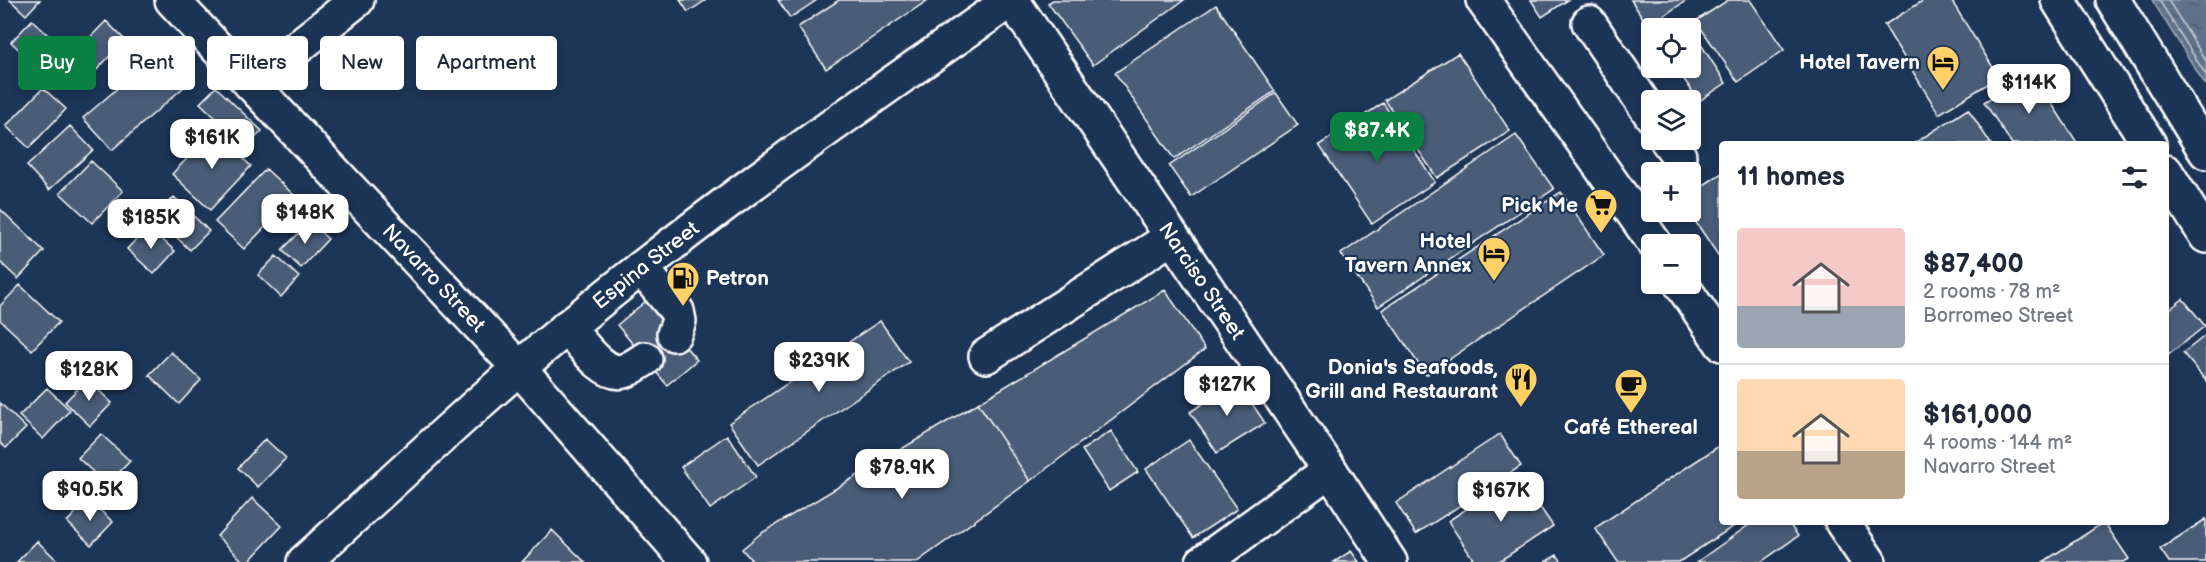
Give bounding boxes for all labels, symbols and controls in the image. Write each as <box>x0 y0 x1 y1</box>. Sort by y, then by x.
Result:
map controls <box>1641 18 1701 294</box>
button: locate <box>1641 18 1701 78</box>
chip: Buy <box>18 36 96 90</box>
chip: Rent <box>108 36 195 90</box>
chip: Filters <box>207 36 308 90</box>
chip: New <box>320 36 404 90</box>
chip: Apartment <box>416 36 557 90</box>
hotel icon: Hotel Tavern <box>1925 44 1961 91</box>
place label: Hotel Tavern <box>1799 50 1920 75</box>
pin: $114K <box>1987 64 2071 115</box>
text: $114K <box>2001 71 2057 95</box>
button: layers <box>1641 90 1701 150</box>
pin: $87.4K <box>1328 112 1426 163</box>
pin: $161K <box>170 119 254 170</box>
text: $87.4K <box>1344 119 1410 143</box>
text: $161K <box>184 126 240 150</box>
icon: filters <box>2118 161 2151 194</box>
button: + <box>1641 162 1701 222</box>
text: 11 homes <box>1737 162 1845 193</box>
supermarket icon: Pick Me <box>1583 187 1619 234</box>
place label: Pick Me <box>1501 193 1578 218</box>
pin: $148K <box>263 194 347 245</box>
pin: $185K <box>109 199 193 250</box>
text: $148K <box>276 201 335 225</box>
text: $185K <box>122 206 180 230</box>
street label: Espina Street <box>588 216 705 315</box>
street label: Narciso Street <box>1153 218 1250 345</box>
street label: Navarro Street <box>377 219 491 338</box>
place label: Hotel Tavern Annex <box>1345 229 1472 278</box>
button: − <box>1641 234 1701 294</box>
hotel icon: Hotel Tavern Annex <box>1476 235 1512 282</box>
text: $87,400 <box>1923 249 2024 280</box>
icon: home <box>1785 252 1857 324</box>
fuel station icon: Petron <box>665 260 701 307</box>
place label: Petron <box>706 266 769 291</box>
text: 2 rooms · 78 m² <box>1923 280 2061 304</box>
text: Borromeo Street <box>1923 304 2073 328</box>
pin: $239K <box>777 342 861 393</box>
text: $239K <box>788 349 850 373</box>
pin: $128K <box>47 351 131 402</box>
place label: Donia's Seafoods, Grill and Restaurant <box>1305 355 1498 404</box>
text: $128K <box>59 358 119 382</box>
restaurant icon: Donia's Seafoods, Grill and Restaurant <box>1503 361 1539 408</box>
pin: $127K <box>1185 366 1269 417</box>
cafe icon: Café Ethereal <box>1613 367 1649 414</box>
text: $127K <box>1198 373 1256 397</box>
text: $161,000 <box>1923 400 2032 431</box>
icon: home <box>1785 403 1857 475</box>
place label: Café Ethereal <box>1564 415 1698 440</box>
text: 4 rooms · 144 m² <box>1923 431 2072 455</box>
pin: $78.9K <box>853 449 951 500</box>
text: Navarro Street <box>1923 455 2055 479</box>
text: $78.9K <box>869 456 935 480</box>
pin: $90.5K <box>41 471 139 522</box>
pin: $167K <box>1459 472 1543 523</box>
text: $90.5K <box>57 478 123 502</box>
text: $167K <box>1472 479 1530 503</box>

